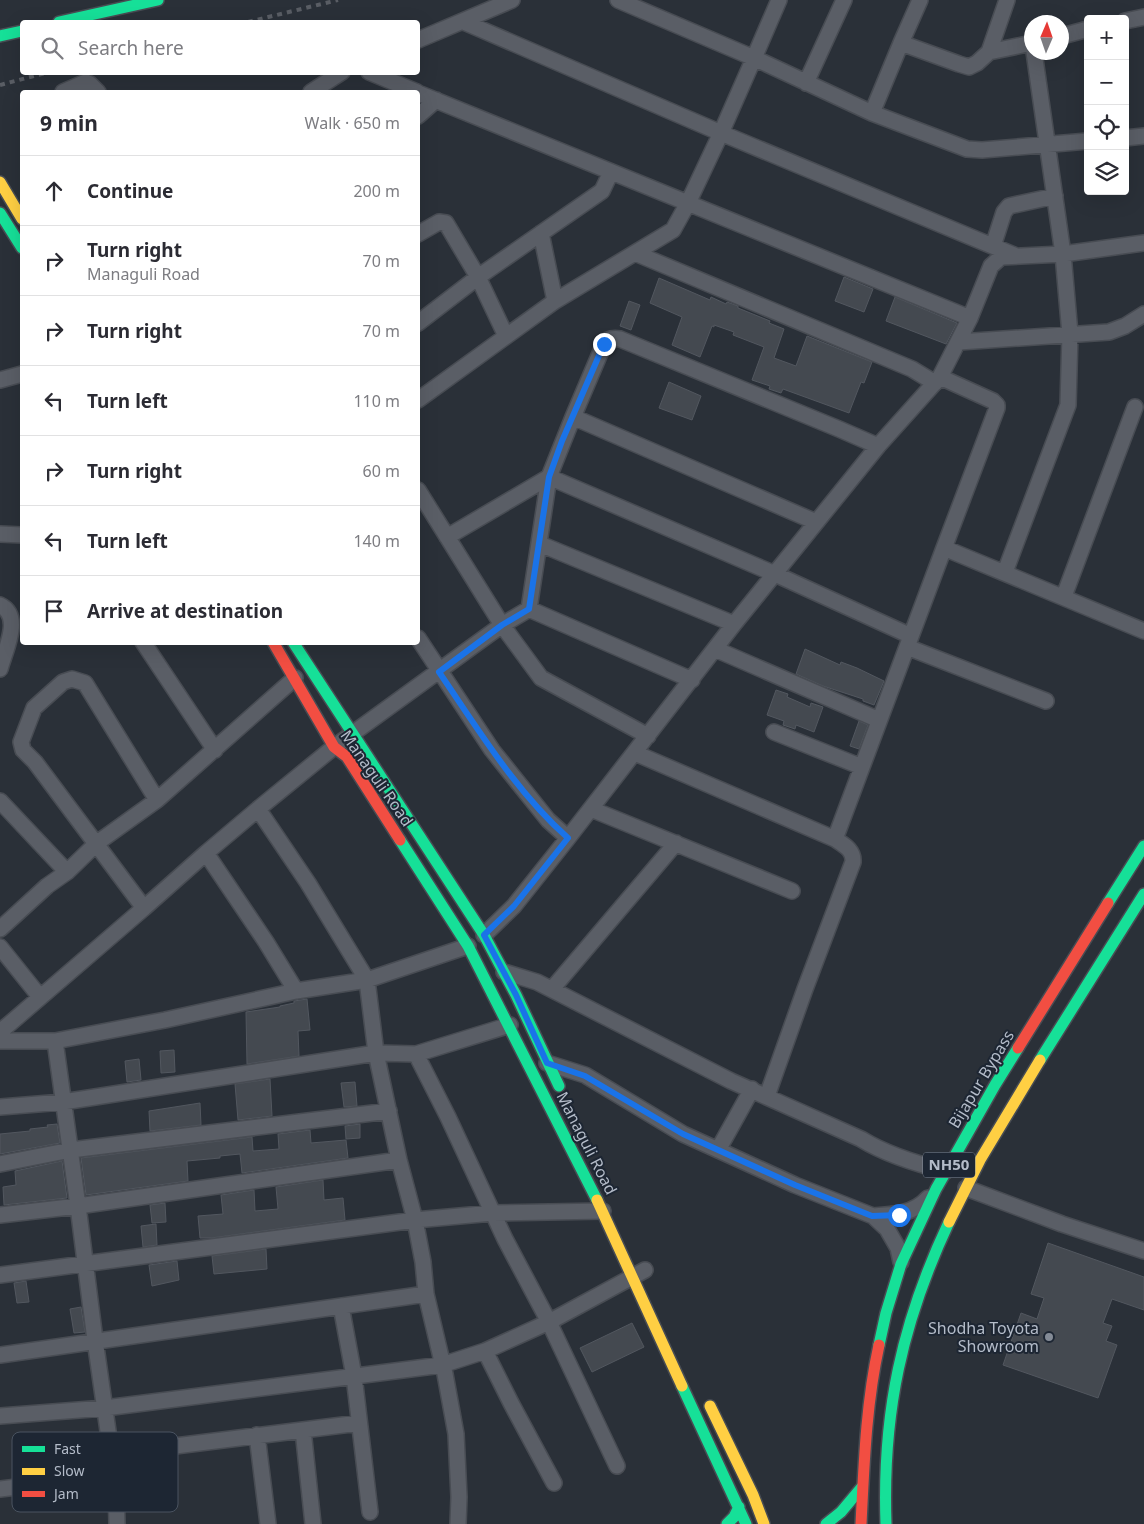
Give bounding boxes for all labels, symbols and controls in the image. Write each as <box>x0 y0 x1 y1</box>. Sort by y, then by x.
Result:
north arrow <box>1024 15 1069 60</box>
map controls <box>1084 15 1129 195</box>
button: + <box>1084 15 1129 60</box>
search box <box>20 20 420 75</box>
icon: search <box>38 34 66 62</box>
text: Search here <box>78 35 184 61</box>
button: − <box>1084 60 1129 105</box>
button: locate <box>1084 105 1129 150</box>
text: 9 min <box>40 109 98 137</box>
text: Walk · 650 m <box>305 112 400 134</box>
button: layers <box>1084 150 1129 195</box>
icon: ahead <box>40 177 68 205</box>
text: Continue <box>87 178 173 204</box>
text: 200 m <box>353 180 400 202</box>
text: Turn right <box>87 237 182 263</box>
icon: right <box>40 247 68 275</box>
text: 70 m <box>363 250 400 272</box>
text: Managuli Road <box>87 263 200 285</box>
icon: right <box>40 317 68 345</box>
text: Turn right <box>87 318 182 344</box>
text: 70 m <box>363 320 400 342</box>
route end <box>593 333 616 356</box>
icon: left <box>40 387 68 415</box>
text: Turn left <box>87 388 168 414</box>
text: 110 m <box>353 390 400 412</box>
icon: right <box>40 457 68 485</box>
text: Turn right <box>87 458 182 484</box>
text: 60 m <box>363 460 400 482</box>
icon: left <box>40 527 68 555</box>
text: Turn left <box>87 528 168 554</box>
text: 140 m <box>353 530 400 552</box>
icon: arrive <box>40 597 68 625</box>
text: Arrive at destination <box>87 598 283 624</box>
street label: Managuli Road <box>336 725 418 831</box>
street label: Bijapur Bypass <box>943 1026 1019 1132</box>
street label: Managuli Road <box>552 1088 622 1198</box>
road number: NH50 <box>923 1152 975 1178</box>
route start <box>888 1204 911 1227</box>
place label: Shodha Toyota Showroom <box>928 1317 1039 1357</box>
marker: Shodha Toyota Showroom <box>1043 1331 1055 1343</box>
legend <box>12 1432 178 1512</box>
text: Fast <box>54 1439 81 1458</box>
text: Slow <box>54 1461 85 1480</box>
text: Jam <box>52 1484 79 1503</box>

